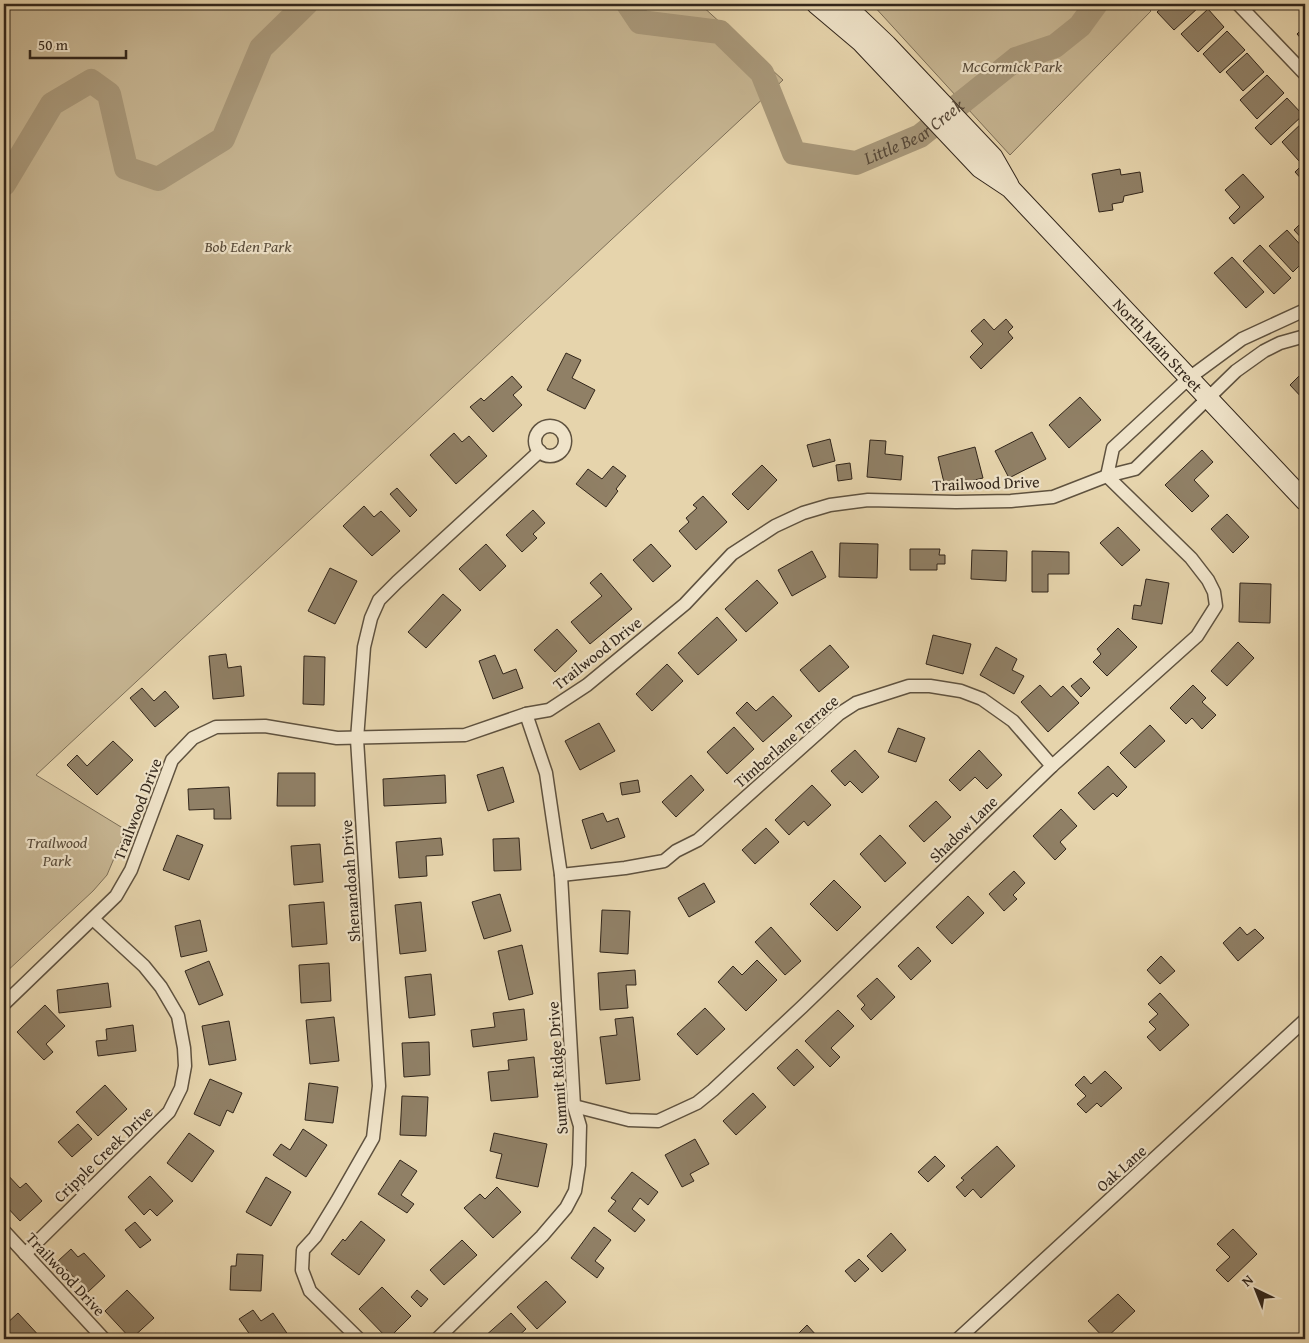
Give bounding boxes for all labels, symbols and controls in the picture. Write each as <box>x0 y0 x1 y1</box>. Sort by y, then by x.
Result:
scale bar <box>30 28 126 60</box>
text: 50 m <box>38 34 69 55</box>
park label: McCormick Park <box>962 54 1063 78</box>
water label: Little Bear Creek <box>859 91 970 172</box>
park label: Bob Eden Park <box>203 234 292 258</box>
street label: North Main Street <box>1108 293 1209 398</box>
street label: Trailwood Drive <box>932 469 1040 497</box>
street label: Trailwood Drive <box>547 610 647 696</box>
street label: Timberlane Terrace <box>728 689 844 793</box>
street label: Trailwood Drive <box>107 755 167 863</box>
street label: Shadow Lane <box>923 790 1003 868</box>
street label: Shenandoah Drive <box>334 819 366 943</box>
park label: Trailwood Park <box>26 830 88 872</box>
street label: Summit Ridge Drive <box>540 1001 574 1135</box>
street label: Cripple Creek Drive <box>48 1100 158 1208</box>
street label: Oak Lane <box>1090 1139 1152 1197</box>
street label: Trailwood Drive <box>21 1227 111 1321</box>
north arrow <box>1232 1266 1282 1316</box>
text: N <box>1237 1270 1258 1291</box>

